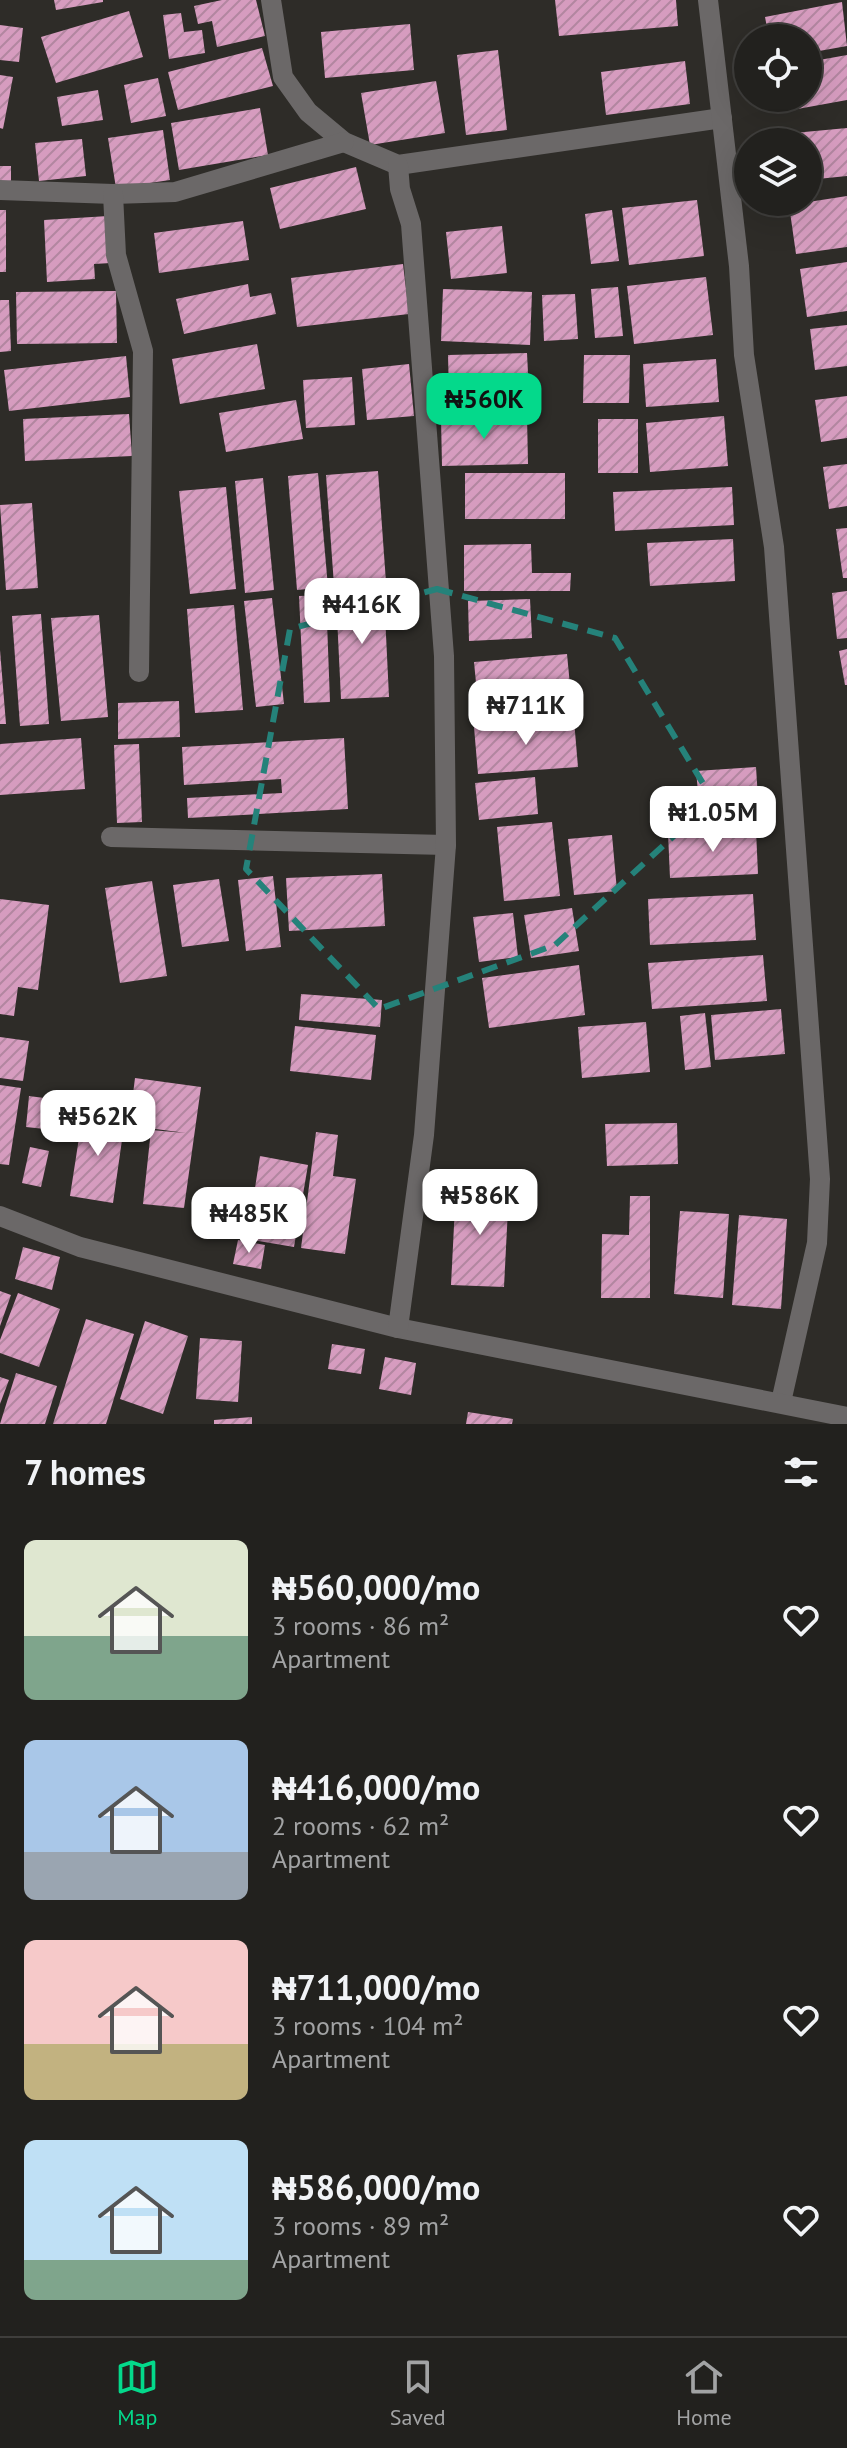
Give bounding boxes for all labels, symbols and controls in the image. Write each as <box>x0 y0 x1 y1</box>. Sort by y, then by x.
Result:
map controls <box>734 24 822 216</box>
button: locate <box>734 24 822 112</box>
button: layers <box>734 128 822 216</box>
pin: ₦560K <box>428 373 540 441</box>
text: ₦560K <box>444 382 524 415</box>
pin: ₦416K <box>306 578 418 646</box>
text: ₦416K <box>322 587 402 620</box>
pin: ₦711K <box>470 679 582 747</box>
text: ₦711K <box>486 688 566 721</box>
pin: ₦1.05M <box>648 786 778 854</box>
text: ₦1.05M <box>668 795 758 828</box>
pin: ₦562K <box>42 1090 154 1158</box>
text: ₦562K <box>58 1099 138 1132</box>
pin: ₦586K <box>424 1169 536 1237</box>
text: ₦586K <box>440 1178 520 1211</box>
pin: ₦485K <box>193 1187 305 1255</box>
text: ₦485K <box>209 1196 289 1229</box>
text: 7 homes <box>24 1450 146 1494</box>
icon: filters <box>779 1450 823 1494</box>
text: ₦560,000/mo <box>272 1565 480 1609</box>
icon: home <box>88 1572 184 1668</box>
icon: heart <box>779 1598 823 1642</box>
text: 3 rooms · 86 m² <box>272 1609 449 1642</box>
text: Apartment <box>272 1642 390 1675</box>
text: ₦416,000/mo <box>272 1765 480 1809</box>
icon: home <box>88 1772 184 1868</box>
icon: heart <box>779 1798 823 1842</box>
text: 2 rooms · 62 m² <box>272 1809 449 1842</box>
text: Apartment <box>272 1842 390 1875</box>
text: ₦711,000/mo <box>272 1965 480 2009</box>
icon: home <box>88 1972 184 2068</box>
icon: heart <box>779 1998 823 2042</box>
text: 3 rooms · 104 m² <box>272 2009 464 2042</box>
text: Apartment <box>272 2042 390 2075</box>
text: ₦586,000/mo <box>272 2165 480 2209</box>
icon: home <box>88 2172 184 2268</box>
icon: heart <box>779 2198 823 2242</box>
text: 3 rooms · 89 m² <box>272 2209 449 2242</box>
text: Apartment <box>272 2242 390 2275</box>
tab: Map <box>115 2355 159 2431</box>
tab: Saved <box>390 2355 446 2431</box>
tab: Home <box>676 2355 732 2431</box>

